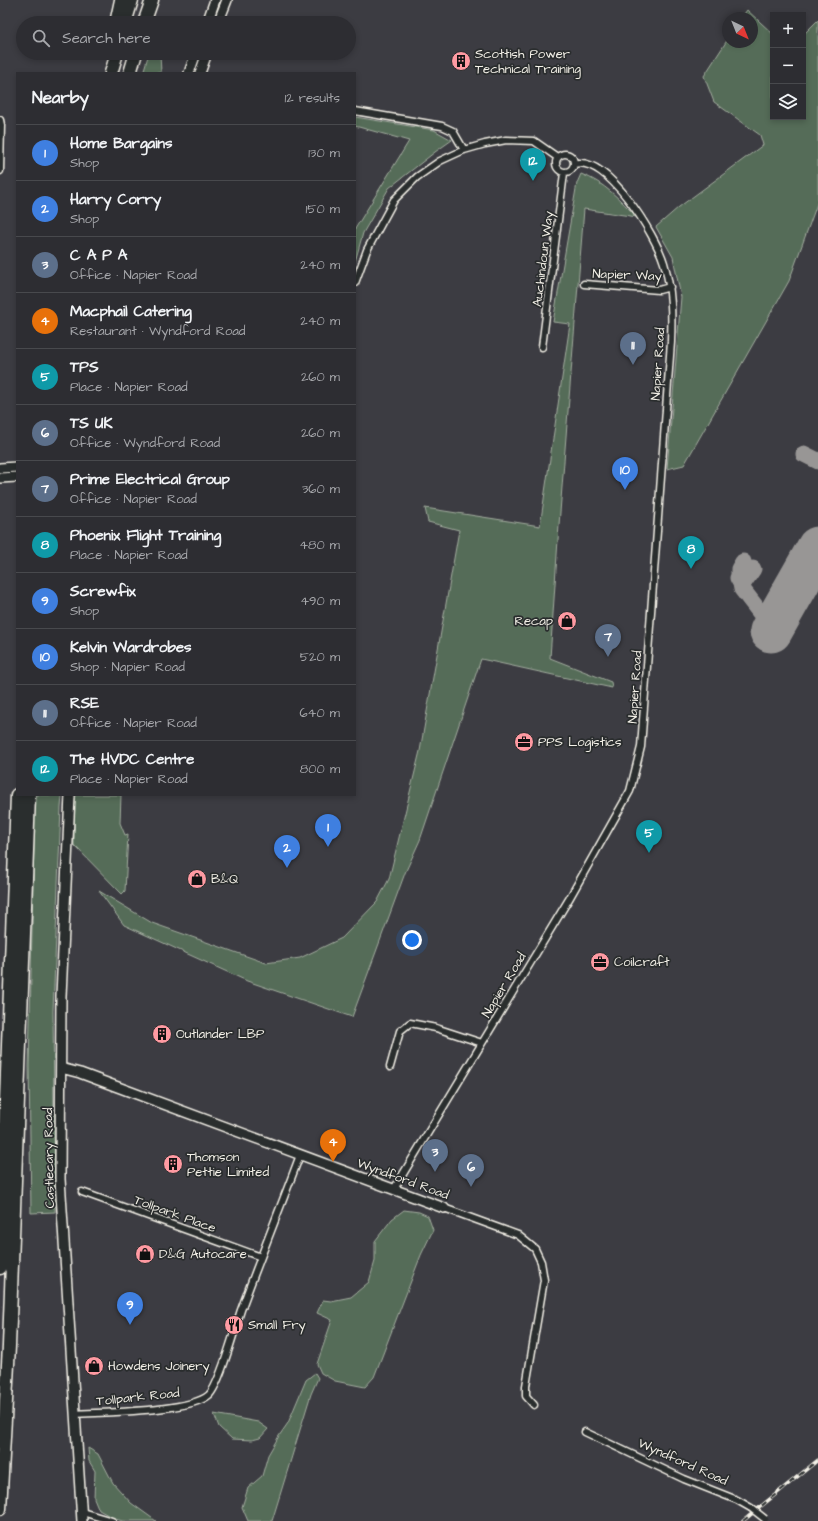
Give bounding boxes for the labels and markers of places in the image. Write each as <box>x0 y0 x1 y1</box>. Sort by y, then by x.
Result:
place label: Scottish Power Technical Training <box>475 45 581 79</box>
building icon: Scottish Power Technical Training <box>450 50 472 72</box>
pin: 12 <box>520 148 546 181</box>
pin: 11 <box>620 332 646 365</box>
pin: 10 <box>612 457 638 490</box>
pin: 8 <box>678 536 704 569</box>
shop icon: Recap <box>556 610 578 632</box>
place label: Recap <box>515 612 553 630</box>
pin: 7 <box>595 624 621 657</box>
office icon: PPS Logistics <box>513 731 535 753</box>
place label: PPS Logistics <box>538 733 622 752</box>
pin: 1 <box>315 814 341 847</box>
pin: 5 <box>636 820 662 853</box>
pin: 2 <box>274 835 300 868</box>
shop icon: B&Q <box>186 868 208 890</box>
place label: B&Q <box>211 870 238 888</box>
office icon: Coilcraft <box>589 951 611 973</box>
place label: Coilcraft <box>614 953 670 971</box>
building icon: Outlander LBP <box>151 1023 173 1045</box>
place label: Outlander LBP <box>176 1025 265 1043</box>
pin: 4 <box>320 1129 346 1162</box>
pin: 3 <box>422 1139 448 1172</box>
place label: Thomson Pettie Limited <box>187 1148 269 1181</box>
building icon: Thomson Pettie Limited <box>162 1153 184 1175</box>
pin: 6 <box>458 1154 484 1187</box>
shop icon: D&G Autocare <box>134 1243 156 1265</box>
place label: D&G Autocare <box>159 1245 247 1263</box>
pin: 9 <box>117 1292 143 1325</box>
restaurant icon: Small Fry <box>223 1314 245 1336</box>
place label: Small Fry <box>248 1316 306 1335</box>
shop icon: Howdens Joinery <box>83 1355 105 1377</box>
place label: Howdens Joinery <box>108 1357 210 1376</box>

